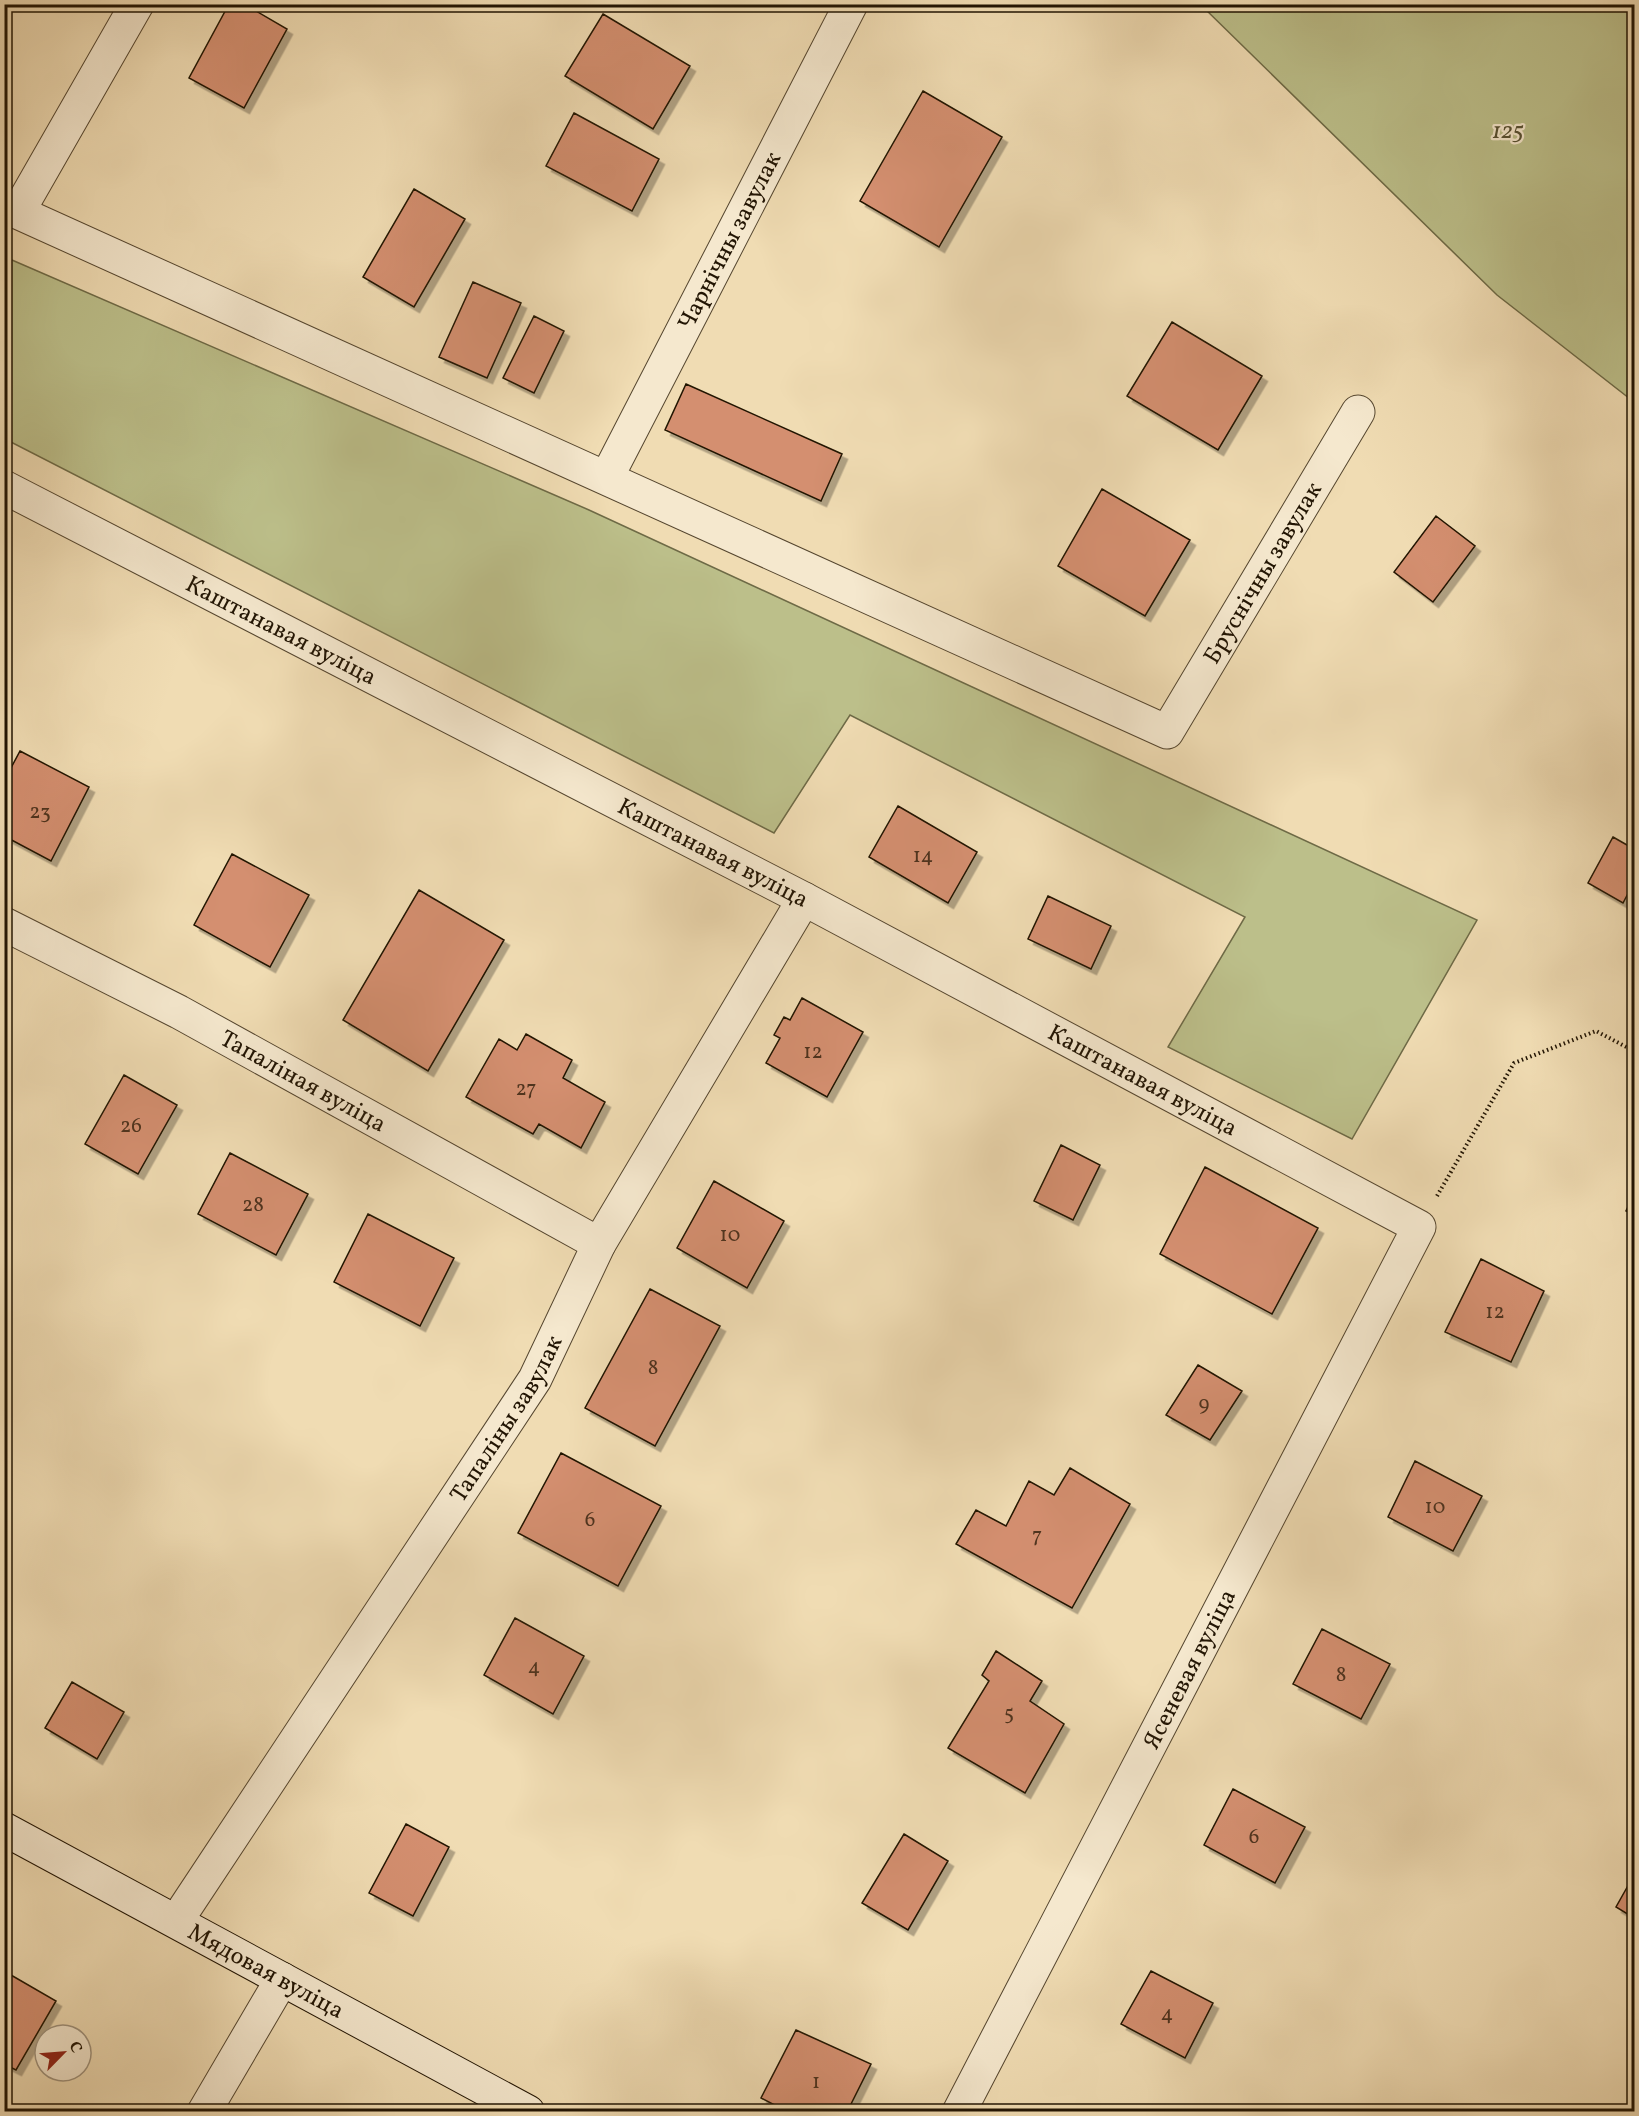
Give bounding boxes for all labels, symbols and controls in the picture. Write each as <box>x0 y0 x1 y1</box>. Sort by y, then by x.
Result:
park label: 125 <box>1492 115 1524 149</box>
street label: Чарнічны завулак <box>670 146 791 337</box>
street label: Бруснічны завулак <box>1196 476 1332 671</box>
street label: Каштанавая вуліца <box>179 568 382 695</box>
street label: Каштанавая вуліца <box>611 791 814 918</box>
house number: 23 <box>29 798 51 827</box>
house number: 14 <box>913 842 933 871</box>
street label: Каштанавая вуліца <box>1041 1017 1243 1146</box>
street label: Тапаліная вуліца <box>213 1023 392 1142</box>
house number: 12 <box>803 1038 823 1067</box>
house number: 27 <box>516 1075 536 1104</box>
house number: 26 <box>120 1112 142 1141</box>
house number: 28 <box>242 1191 264 1220</box>
house number: 10 <box>720 1221 740 1250</box>
house number: 12 <box>1485 1298 1505 1327</box>
street label: Тапаліны завулак <box>443 1330 572 1510</box>
house number: 8 <box>648 1354 658 1383</box>
house number: 9 <box>1199 1390 1210 1419</box>
house number: 10 <box>1425 1493 1445 1522</box>
house number: 6 <box>585 1506 595 1535</box>
house number: 7 <box>1032 1522 1042 1551</box>
street label: Ясеневая вуліца <box>1136 1584 1246 1756</box>
house number: 4 <box>528 1653 540 1682</box>
house number: 8 <box>1336 1661 1346 1690</box>
house number: 5 <box>1004 1699 1014 1728</box>
house number: 6 <box>1249 1823 1259 1852</box>
street label: Мядовая вуліца <box>181 1916 350 2029</box>
house number: 4 <box>1161 2000 1173 2029</box>
north arrow <box>33 2023 93 2083</box>
text: С <box>63 2038 87 2057</box>
house number: 1 <box>812 2068 820 2097</box>

